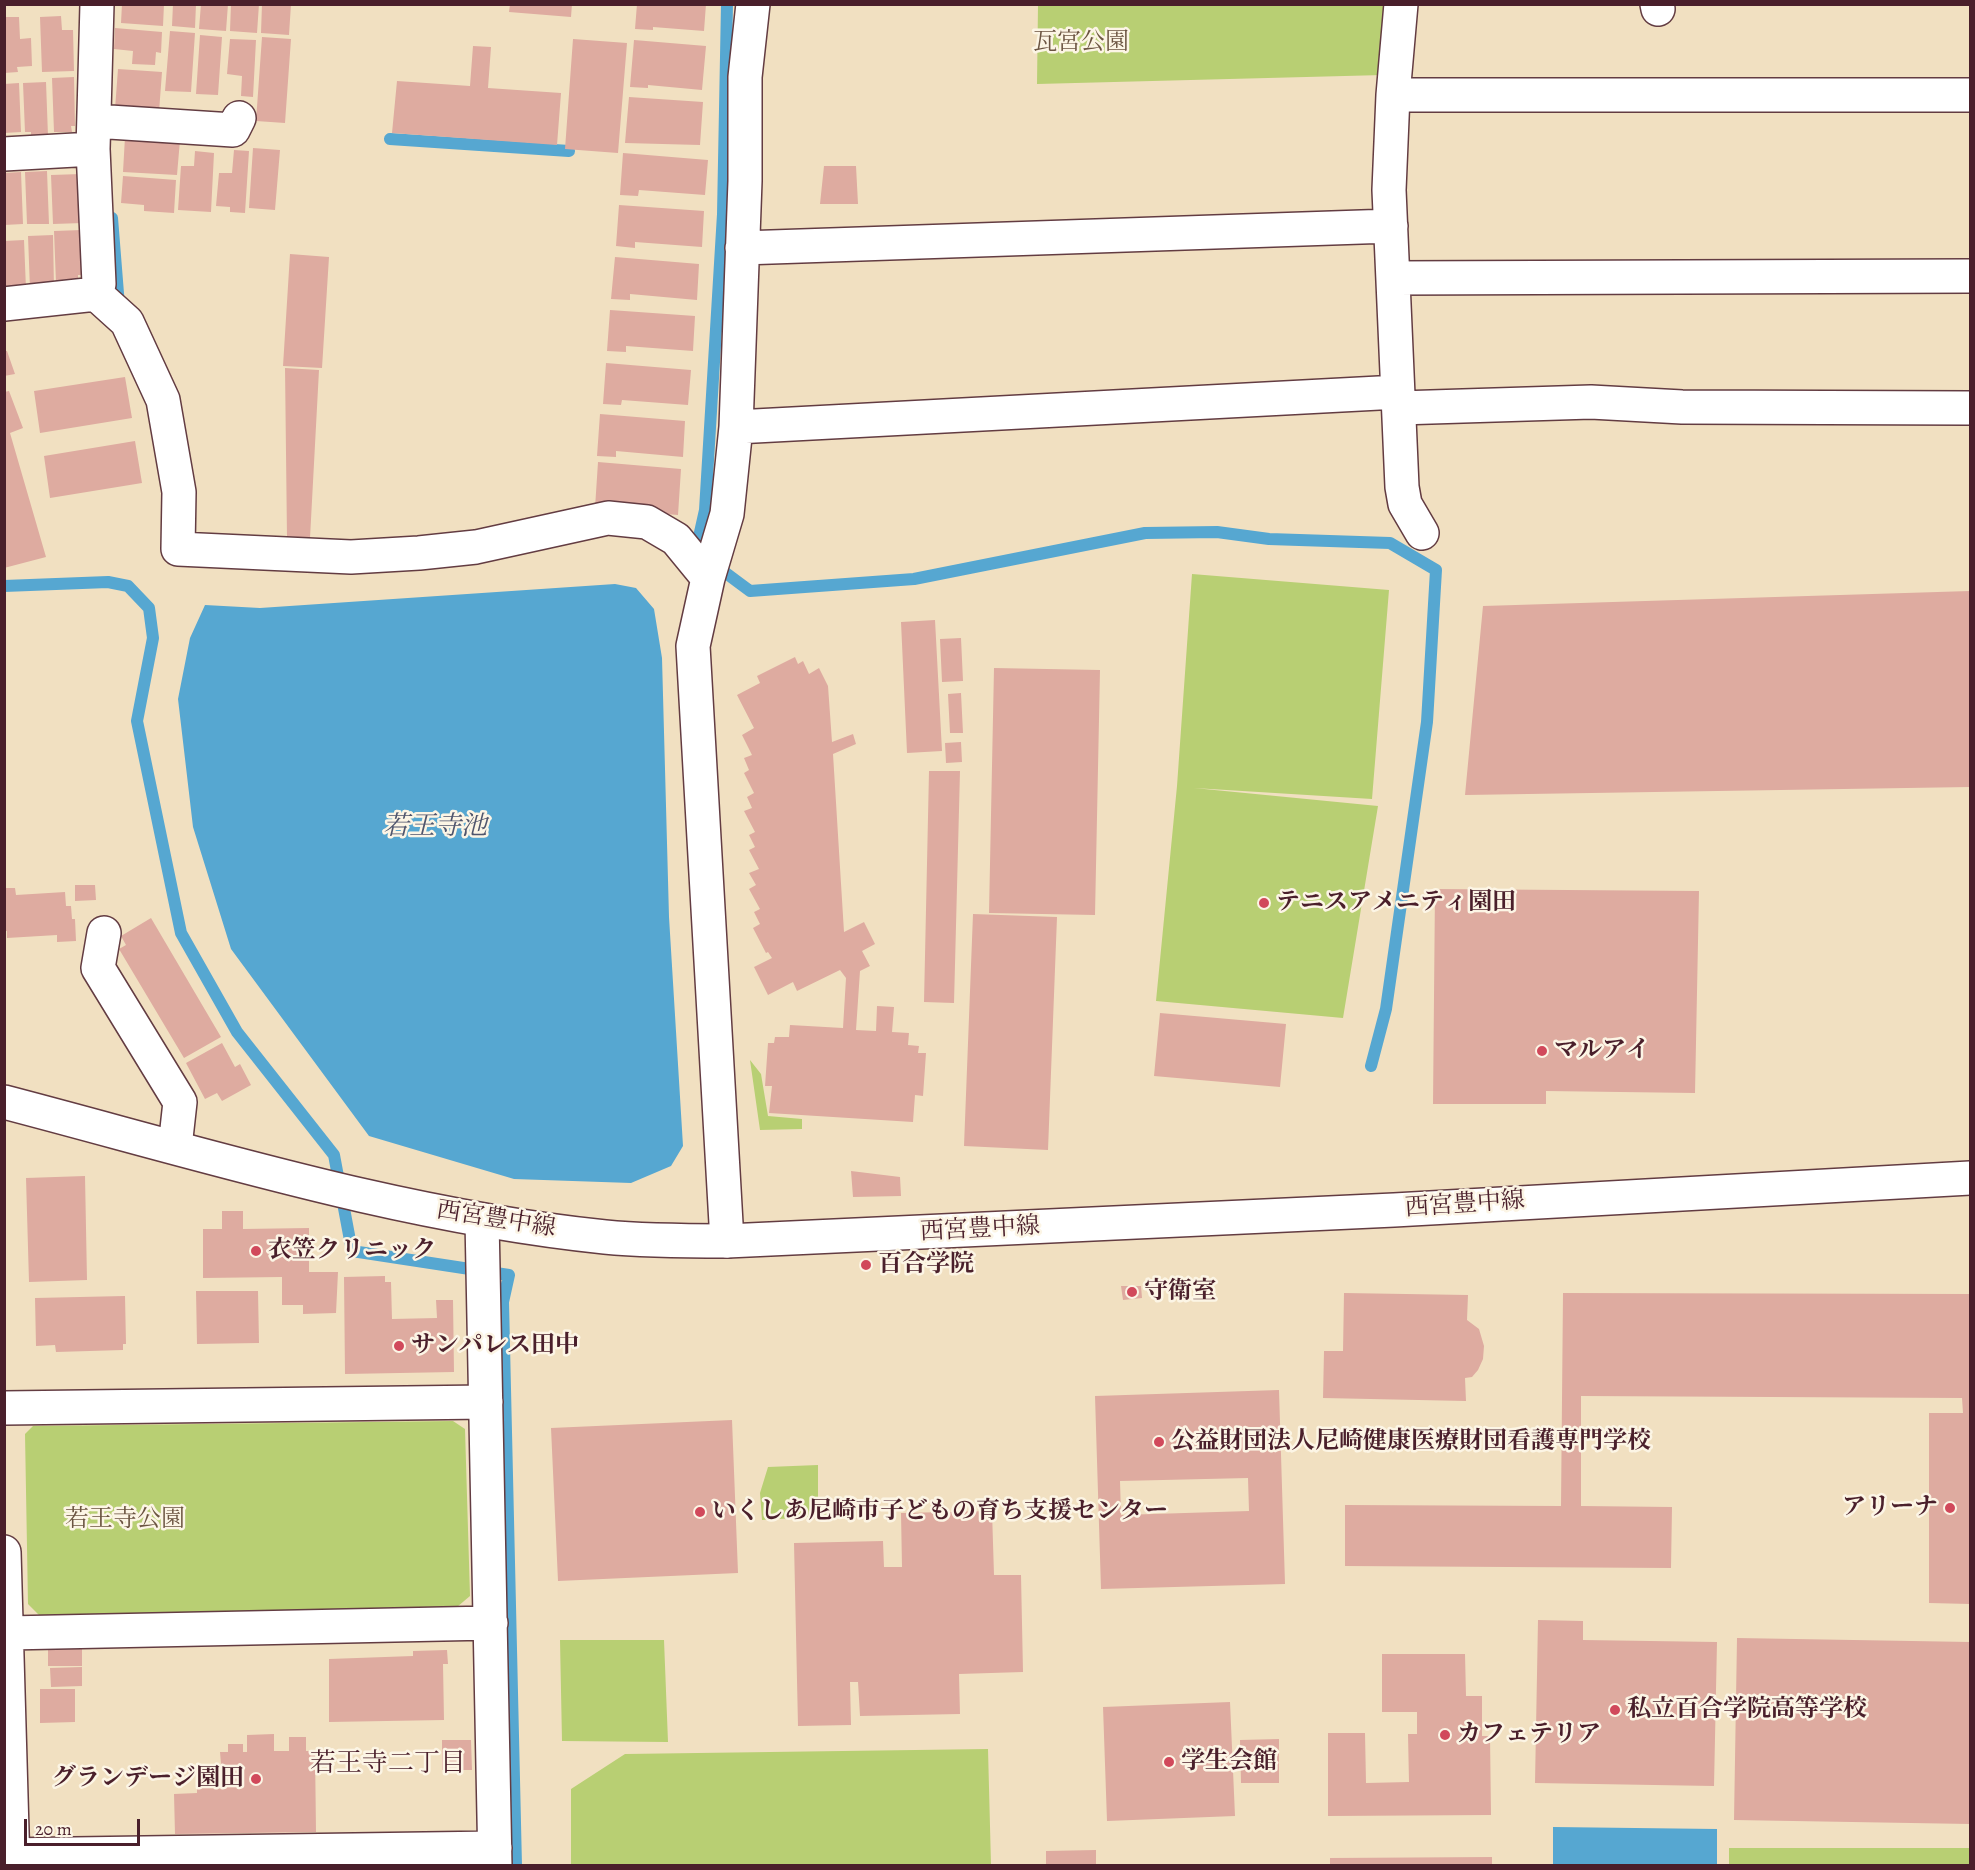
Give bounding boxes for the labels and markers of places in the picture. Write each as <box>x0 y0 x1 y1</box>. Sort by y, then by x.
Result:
place label: テニスアメニティ園田 <box>1276 889 1516 917</box>
marker: テニスアメニティ園田 <box>1257 896 1271 910</box>
place label: マルアイ <box>1554 1037 1650 1065</box>
marker: マルアイ <box>1535 1044 1549 1058</box>
place label: 衣笠クリニック <box>268 1237 436 1265</box>
marker: 衣笠クリニック <box>249 1244 263 1258</box>
place label: 百合学院 <box>878 1251 974 1279</box>
marker: 百合学院 <box>859 1258 873 1272</box>
place label: 守衛室 <box>1144 1278 1216 1306</box>
marker: 守衛室 <box>1125 1285 1139 1299</box>
place label: サンパレス田中 <box>411 1332 579 1360</box>
marker: サンパレス田中 <box>392 1339 406 1353</box>
place label: 公益財団法人尼崎健康医療財団看護専門学校 <box>1171 1428 1651 1456</box>
marker: 公益財団法人尼崎健康医療財団看護専門学校 <box>1152 1435 1166 1449</box>
place label: アリーナ <box>1842 1494 1938 1522</box>
place label: いくしあ尼崎市子どもの育ち支援センター <box>712 1498 1168 1526</box>
marker: アリーナ <box>1943 1501 1957 1515</box>
marker: いくしあ尼崎市子どもの育ち支援センター <box>693 1505 707 1519</box>
place label: 私立百合学院高等学校 <box>1627 1696 1867 1724</box>
marker: 私立百合学院高等学校 <box>1608 1703 1622 1717</box>
place label: カフェテリア <box>1457 1721 1601 1749</box>
marker: カフェテリア <box>1438 1728 1452 1742</box>
place label: 学生会館 <box>1181 1748 1277 1776</box>
marker: 学生会館 <box>1162 1755 1176 1769</box>
place label: グランデージ園田 <box>52 1765 244 1793</box>
marker: グランデージ園田 <box>249 1772 263 1786</box>

